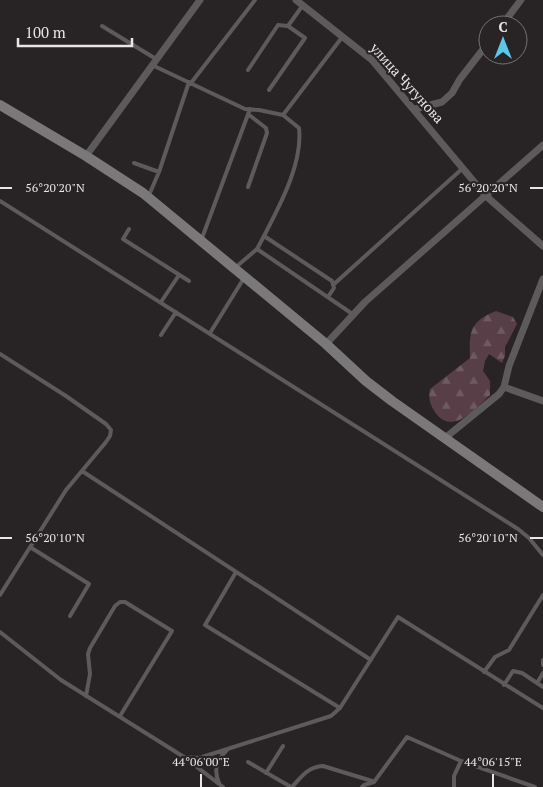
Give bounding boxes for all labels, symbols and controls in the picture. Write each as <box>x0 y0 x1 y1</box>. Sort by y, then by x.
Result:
scale bar <box>18 15 131 47</box>
north arrow <box>478 15 528 65</box>
text: С <box>498 17 508 36</box>
text: 100 m <box>25 22 66 42</box>
street label: улица Чугунова <box>366 38 449 127</box>
text: 56°20'20"N <box>25 180 85 195</box>
text: 56°20'20"N <box>458 180 518 195</box>
text: 56°20'10"N <box>25 530 85 545</box>
text: 56°20'10"N <box>458 530 518 545</box>
text: 44°06'00"E <box>172 754 230 769</box>
text: 44°06'15"E <box>464 754 522 769</box>

